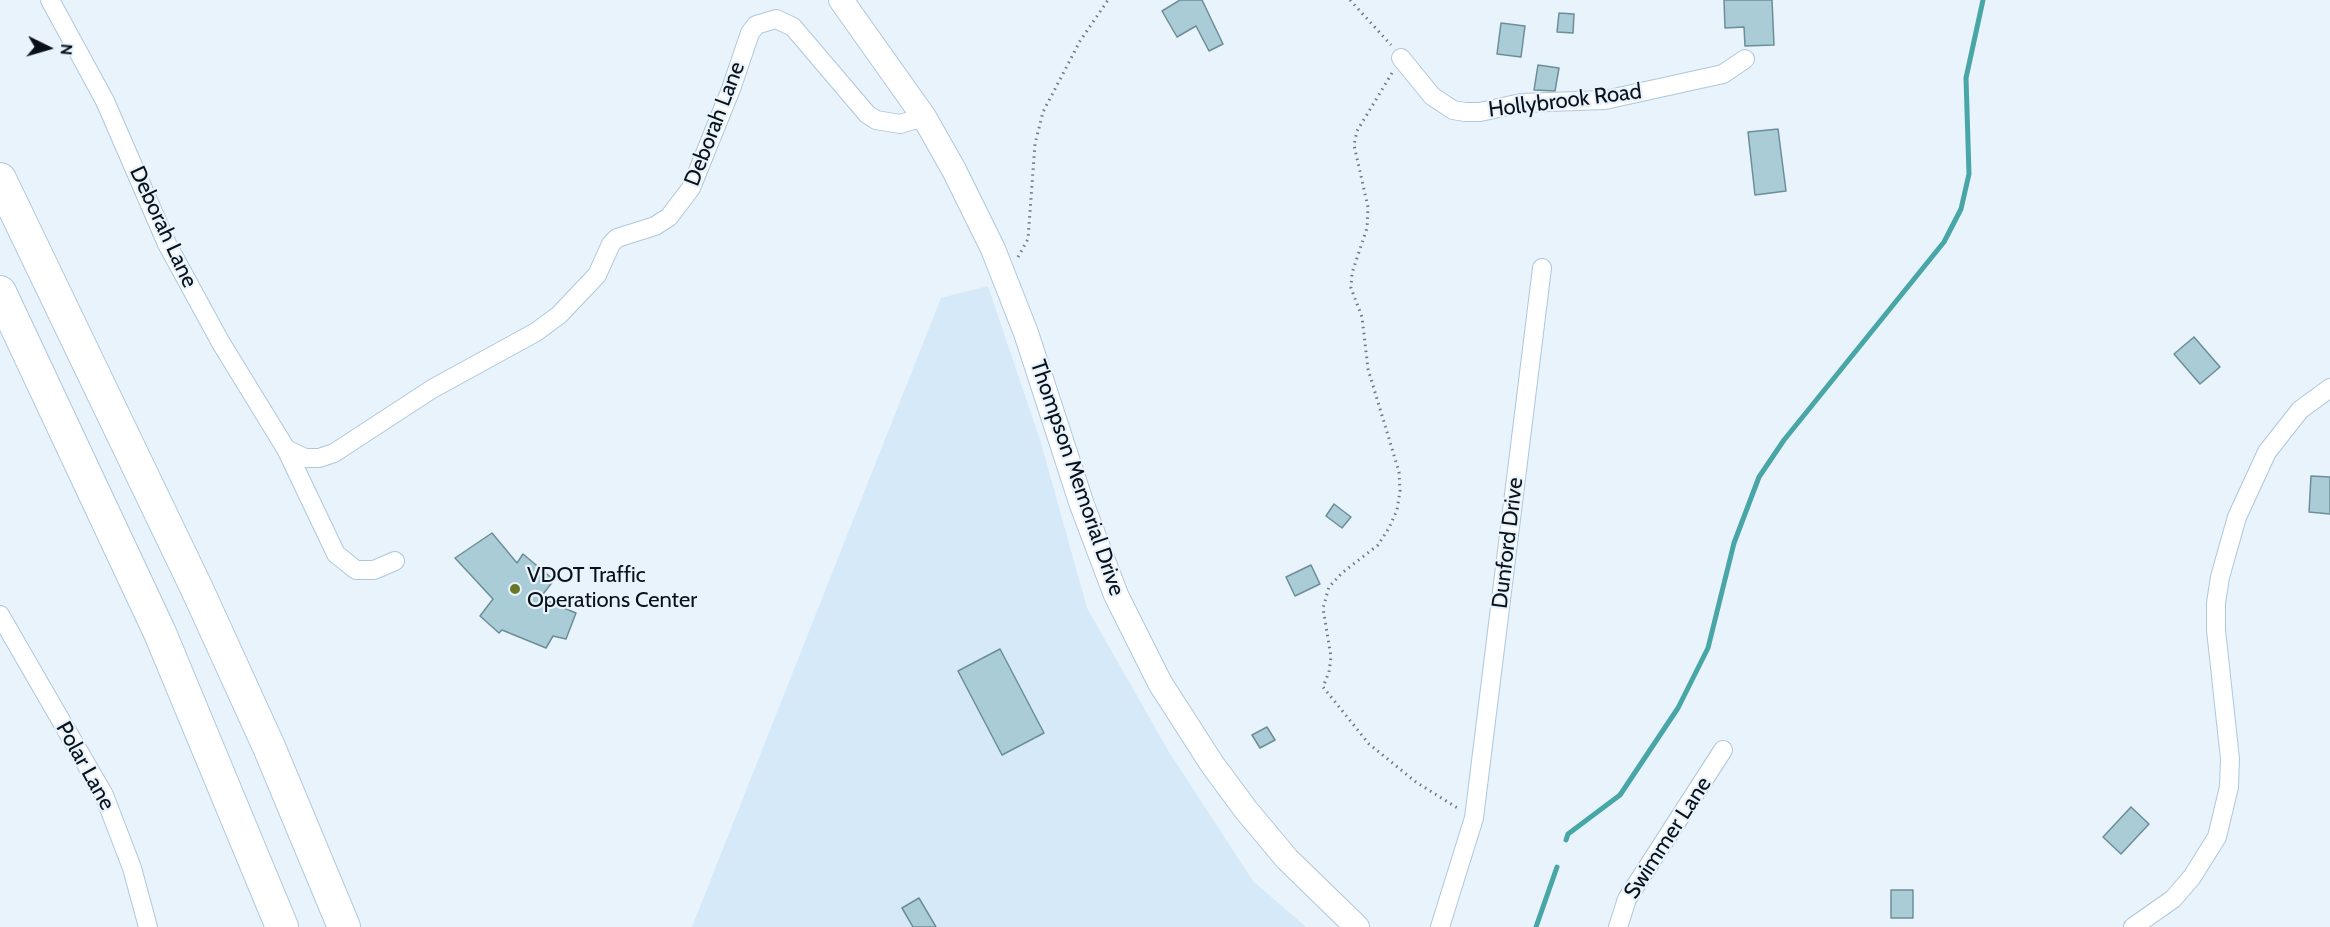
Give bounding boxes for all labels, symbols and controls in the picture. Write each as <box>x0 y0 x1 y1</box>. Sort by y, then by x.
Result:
north arrow <box>18 18 78 78</box>
text: N <box>56 43 76 56</box>
street label: Deborah Lane <box>679 58 751 190</box>
street label: Hollybrook Road <box>1487 78 1643 124</box>
street label: Deborah Lane <box>123 162 203 292</box>
street label: Thompson Memorial Drive <box>1024 357 1130 599</box>
street label: Dunford Drive <box>1487 476 1529 610</box>
place label: VDOT Traffic Operations Center <box>527 563 697 614</box>
marker: VDOT Traffic Operations Center <box>508 582 522 596</box>
street label: Polar Lane <box>50 717 120 815</box>
street label: Swimmer Lane <box>1619 772 1717 904</box>

